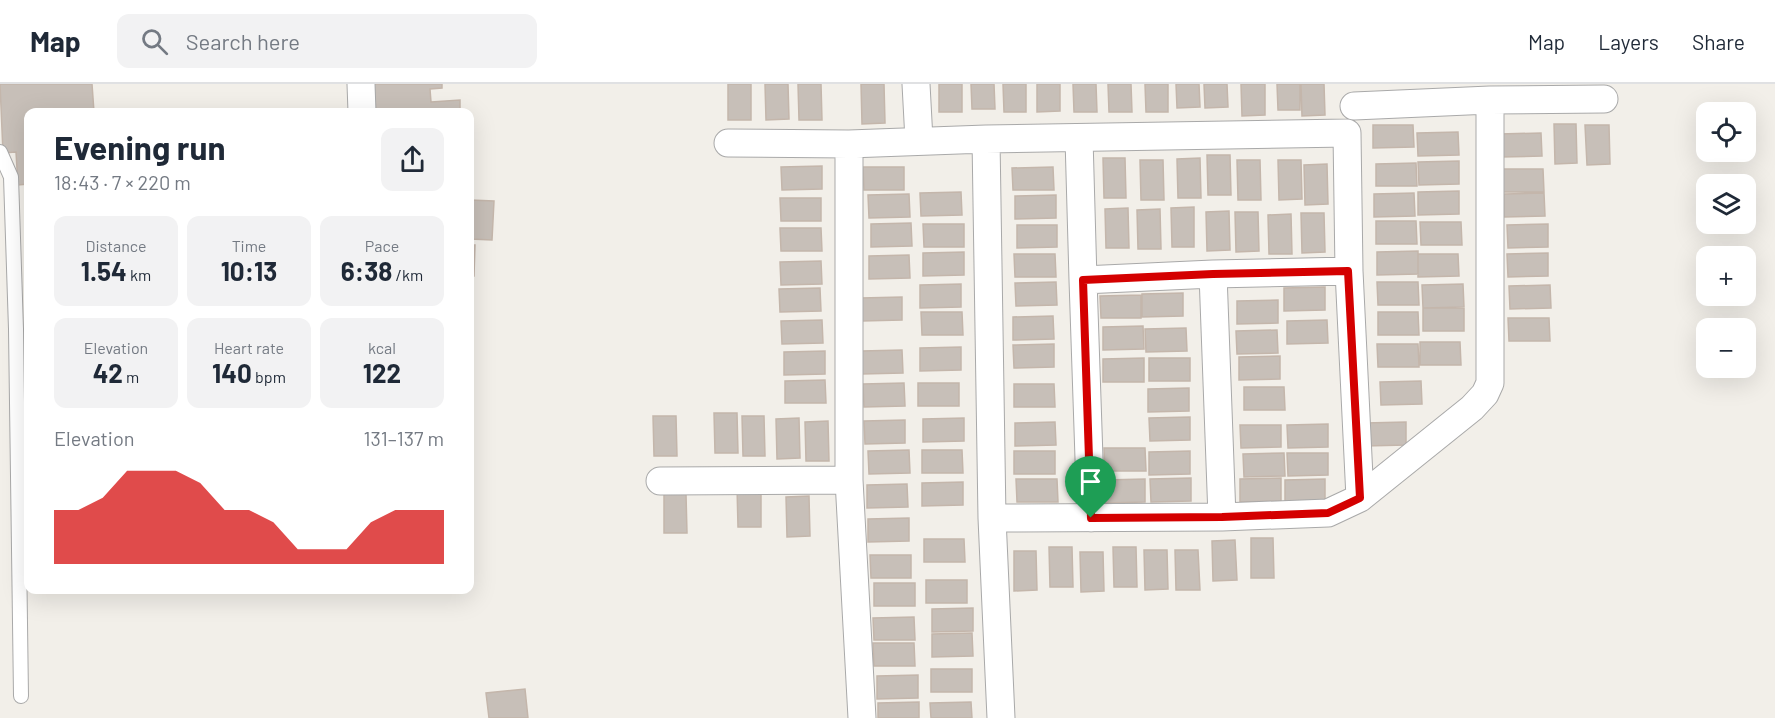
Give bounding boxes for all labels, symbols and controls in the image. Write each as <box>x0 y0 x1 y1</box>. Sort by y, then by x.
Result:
search box <box>117 14 537 68</box>
text: Map <box>30 24 81 58</box>
icon: search <box>138 25 171 58</box>
text: Search here <box>186 28 300 54</box>
text: Map <box>1528 29 1565 54</box>
text: Layers <box>1598 29 1659 54</box>
text: Share <box>1692 29 1745 54</box>
map controls <box>1696 102 1756 378</box>
button: locate <box>1696 102 1756 162</box>
text: Evening run <box>54 127 226 167</box>
button: share <box>381 128 444 191</box>
text: 18:43 · 7 × 220 m <box>54 170 191 194</box>
button: layers <box>1696 174 1756 234</box>
text: Distance <box>86 236 146 255</box>
text: Time <box>232 236 266 255</box>
text: Pace <box>365 236 399 255</box>
button: + <box>1696 246 1756 306</box>
text: 1.54 <box>81 255 127 286</box>
text: 10:13 <box>221 255 277 286</box>
text: 6:38 <box>341 255 392 286</box>
text: km <box>127 265 151 284</box>
text: /km <box>392 265 423 284</box>
button: − <box>1696 318 1756 378</box>
text: Elevation <box>84 338 148 357</box>
text: Heart rate <box>214 338 284 357</box>
text: kcal <box>368 338 396 357</box>
text: 42 <box>93 357 123 388</box>
text: 140 <box>212 357 252 388</box>
text: 122 <box>363 357 401 388</box>
text: m <box>123 367 139 386</box>
text: bpm <box>252 367 286 386</box>
text: Elevation <box>54 426 135 450</box>
text: 131–137 m <box>364 426 444 450</box>
pin <box>1065 456 1116 518</box>
icon: arrive <box>1074 465 1107 498</box>

